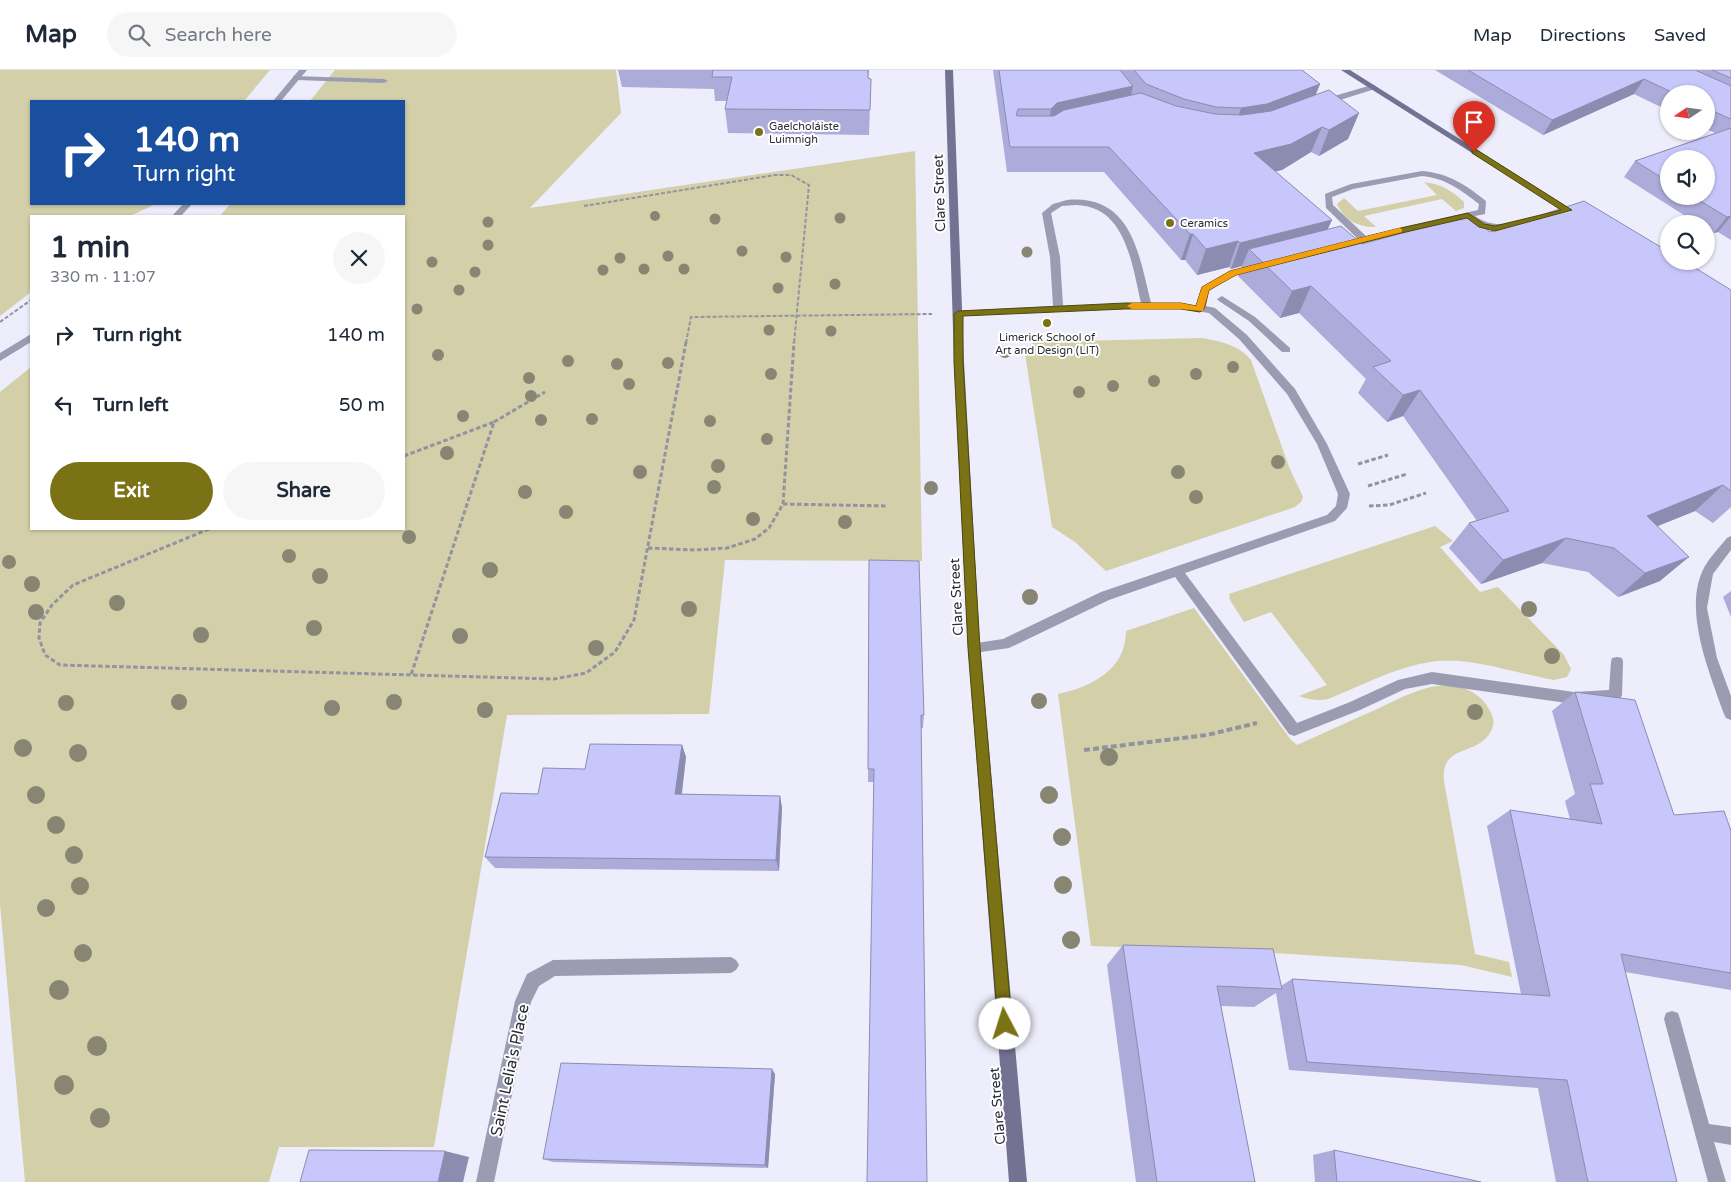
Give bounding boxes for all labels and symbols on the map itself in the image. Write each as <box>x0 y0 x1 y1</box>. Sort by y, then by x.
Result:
north arrow <box>1660 85 1715 140</box>
pin <box>1453 101 1495 152</box>
place label: Gaelcholáiste Luimnigh <box>769 120 839 146</box>
marker: Gaelcholáiste Luimnigh <box>753 126 765 138</box>
street label: Clare Street <box>930 153 949 232</box>
marker: Ceramics <box>1164 217 1176 229</box>
place label: Ceramics <box>1180 217 1228 230</box>
marker: Limerick School of Art and Design (LIT) <box>1041 317 1053 329</box>
place label: Limerick School of Art and Design (LIT) <box>995 331 1099 357</box>
street label: Clare Street <box>946 557 967 636</box>
position arrow <box>978 997 1030 1049</box>
street label: Saint Lelia's Place <box>486 1002 534 1138</box>
street label: Clare Street <box>986 1066 1009 1145</box>

